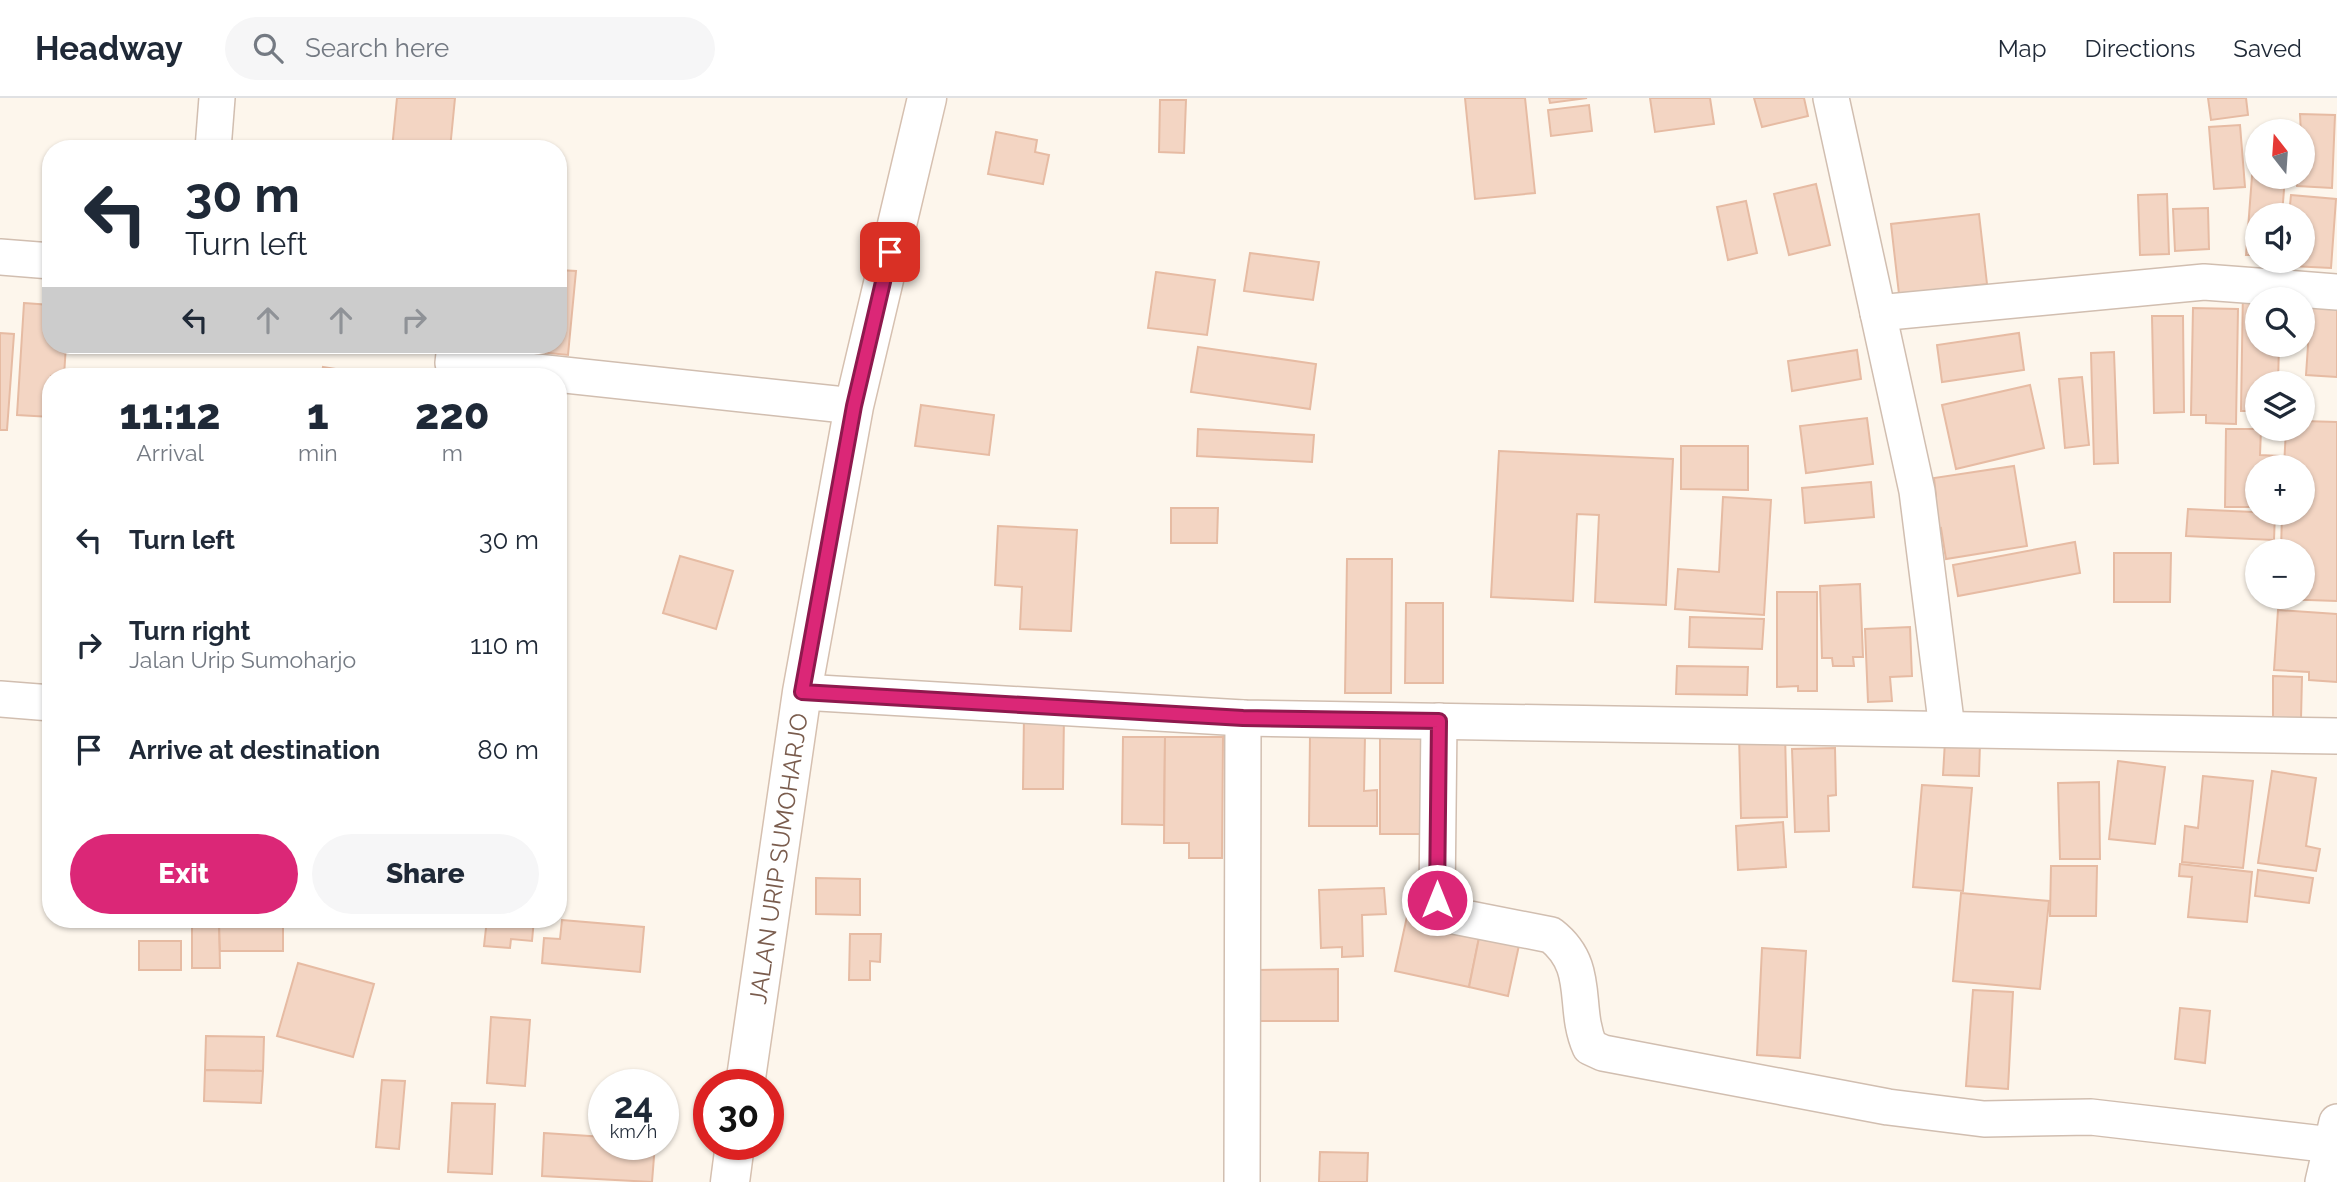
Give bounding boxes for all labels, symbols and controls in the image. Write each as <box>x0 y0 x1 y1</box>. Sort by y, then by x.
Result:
search box <box>225 17 715 80</box>
text: Headway <box>35 29 183 68</box>
icon: search <box>249 29 287 67</box>
text: Search here <box>305 33 449 63</box>
text: Map <box>1998 34 2047 63</box>
text: Directions <box>2085 34 2195 63</box>
text: Saved <box>2233 34 2302 63</box>
north arrow <box>2245 119 2315 189</box>
map controls <box>2245 119 2315 609</box>
text: 30 m <box>185 166 300 223</box>
icon: left <box>70 168 161 259</box>
button: sound <box>2245 203 2315 273</box>
pin <box>860 222 920 282</box>
text: Turn left <box>185 225 307 262</box>
icon: arrive <box>871 233 909 271</box>
button: search <box>2245 287 2315 357</box>
icon: left <box>176 301 214 339</box>
icon: ahead <box>249 301 287 339</box>
icon: ahead <box>322 301 360 339</box>
icon: right <box>395 301 433 339</box>
button: layers <box>2245 371 2315 441</box>
text: 11:12 <box>119 390 221 439</box>
text: 1 <box>307 390 329 439</box>
text: 220 <box>415 390 490 439</box>
text: Arrival <box>136 439 204 466</box>
text: min <box>298 439 338 466</box>
text: m <box>442 439 463 466</box>
button: + <box>2245 455 2315 525</box>
icon: left <box>70 521 108 559</box>
text: Turn left <box>129 525 235 555</box>
text: 30 m <box>479 525 539 555</box>
button: − <box>2245 539 2315 609</box>
text: Turn right <box>129 616 250 646</box>
icon: right <box>70 626 108 664</box>
text: 110 m <box>470 630 539 660</box>
text: Jalan Urip Sumoharjo <box>129 646 356 673</box>
street label: JALAN URIP SUMOHARJO <box>742 711 813 1006</box>
icon: arrive <box>70 731 108 769</box>
text: Arrive at destination <box>129 735 380 765</box>
text: 80 m <box>477 735 539 765</box>
button: Exit <box>70 834 298 914</box>
button: Share <box>312 834 539 914</box>
position arrow <box>1400 863 1474 937</box>
speed limit sign: 30 <box>693 1069 784 1160</box>
text: 24 <box>614 1085 653 1126</box>
text: km/h <box>610 1121 657 1142</box>

